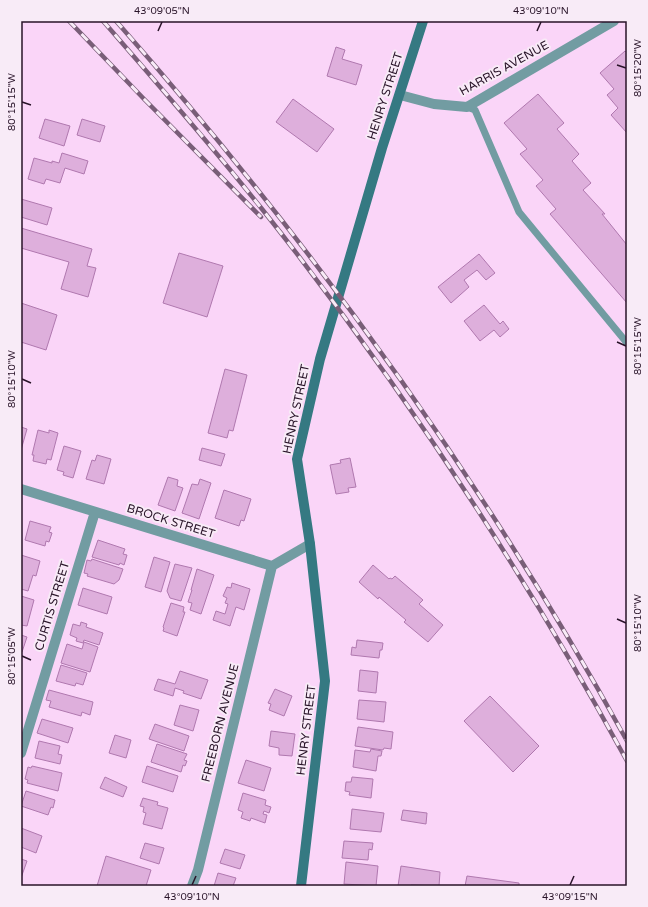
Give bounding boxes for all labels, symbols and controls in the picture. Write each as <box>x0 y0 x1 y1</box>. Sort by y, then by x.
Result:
text: 43°09'05"N <box>134 5 190 17</box>
text: 43°09'10"N <box>513 5 569 17</box>
street label: HARRIS AVENUE <box>457 38 551 98</box>
text: 80°15'20"W <box>632 39 644 97</box>
street label: HENRY STREET <box>364 50 406 141</box>
text: 80°15'15"W <box>6 73 18 131</box>
text: 80°15'15"W <box>632 317 644 375</box>
text: 80°15'10"W <box>6 350 18 408</box>
street label: HENRY STREET <box>280 362 312 455</box>
street label: BROCK STREET <box>125 501 217 541</box>
street label: CURTIS STREET <box>32 559 72 652</box>
text: 80°15'10"W <box>632 594 644 652</box>
text: 80°15'05"W <box>6 627 18 685</box>
street label: FREEBORN AVENUE <box>199 662 242 784</box>
street label: HENRY STREET <box>294 683 319 776</box>
text: 43°09'10"N <box>164 891 220 903</box>
text: 43°09'15"N <box>542 891 598 903</box>

